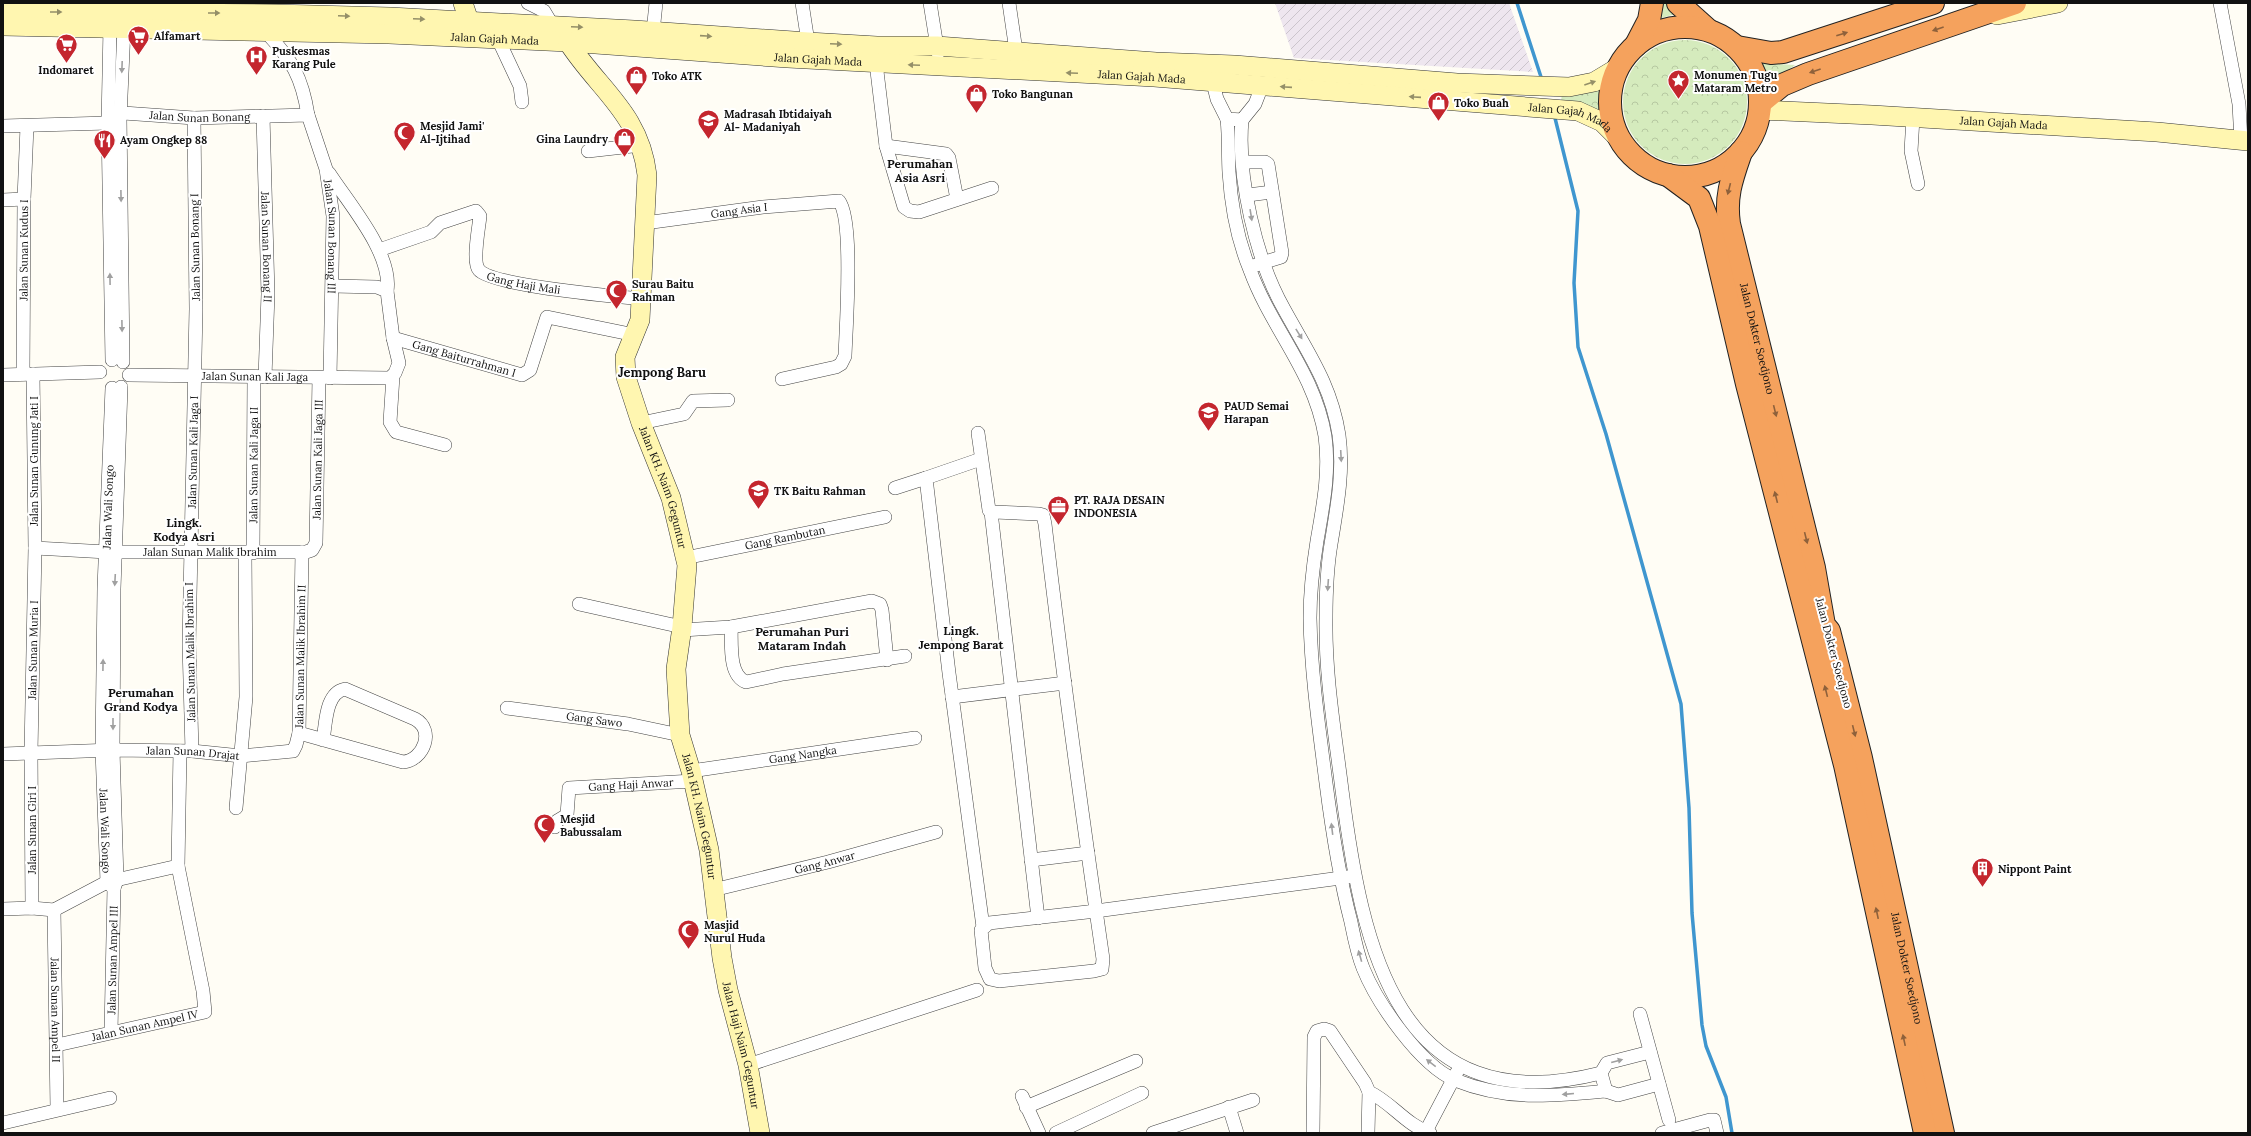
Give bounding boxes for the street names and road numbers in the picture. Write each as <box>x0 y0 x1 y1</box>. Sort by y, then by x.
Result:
street label: Jalan Gajah Mada <box>449 30 539 48</box>
street label: Jalan Gajah Mada <box>773 50 863 69</box>
street label: Jalan Gajah Mada <box>1096 67 1186 87</box>
street label: Jalan Gajah Mada <box>1527 100 1616 136</box>
street label: Jalan Sunan Bonang <box>148 108 251 125</box>
street label: Jalan Gajah Mada <box>1958 113 2048 132</box>
street label: Jalan Sunan Bonang III <box>320 177 340 294</box>
street label: Jalan Sunan Bonang II <box>258 190 275 303</box>
street label: Jalan Sunan Bonang I <box>187 193 203 302</box>
street label: Jalan Sunan Kudus I <box>16 199 31 302</box>
street label: Gang Asia I <box>710 200 768 221</box>
street label: Gang Haji Mali <box>485 269 561 297</box>
street label: Jalan Dokter Soedjono <box>1737 281 1778 396</box>
street label: Gang Baiturrahman I <box>411 337 518 380</box>
street label: Jalan Sunan Kali Jaga <box>201 369 309 384</box>
street label: Jalan Sunan Kali Jaga I <box>185 395 201 510</box>
street label: Jalan Sunan Gunung Jati I <box>27 396 41 527</box>
street label: Jalan Sunan Kali Jaga III <box>309 399 326 521</box>
street label: Jalan Sunan Kali Jaga II <box>246 406 261 524</box>
street label: Jalan KH. Naim Geguntur <box>636 423 690 550</box>
street label: Jalan Wali Songo <box>99 464 116 551</box>
street label: Gang Rambutan <box>743 522 827 553</box>
street label: Jalan Sunan Malik Ibrahim <box>142 545 277 559</box>
street label: Jalan Sunan Malik Ibrahim I <box>182 582 198 723</box>
street label: Jalan Sunan Malik Ibrahim II <box>292 584 308 730</box>
street label: Jalan Dokter Soedjono <box>1812 595 1855 710</box>
street label: Jalan Sunan Muria I <box>25 600 41 701</box>
street label: Gang Sawo <box>565 709 623 730</box>
street label: Jalan Sunan Drajat <box>145 743 241 763</box>
street label: Gang Nangka <box>768 743 838 766</box>
street label: Jalan KH. Naim Geguntur <box>679 751 720 880</box>
street label: Gang Haji Anwar <box>588 775 674 794</box>
street label: Jalan Sunan Giri I <box>25 785 39 875</box>
street label: Jalan Wali Songo <box>96 787 114 873</box>
street label: Gang Anwar <box>793 848 857 877</box>
street label: Jalan Sunan Ampel III <box>104 905 121 1016</box>
street label: Jalan Dokter Soedjono <box>1888 910 1926 1025</box>
street label: Jalan Sunan Ampel II <box>48 956 63 1063</box>
street label: Jalan Haji Naim Geguntur <box>719 980 763 1110</box>
street label: Jalan Sunan Ampel IV <box>89 1007 200 1044</box>

